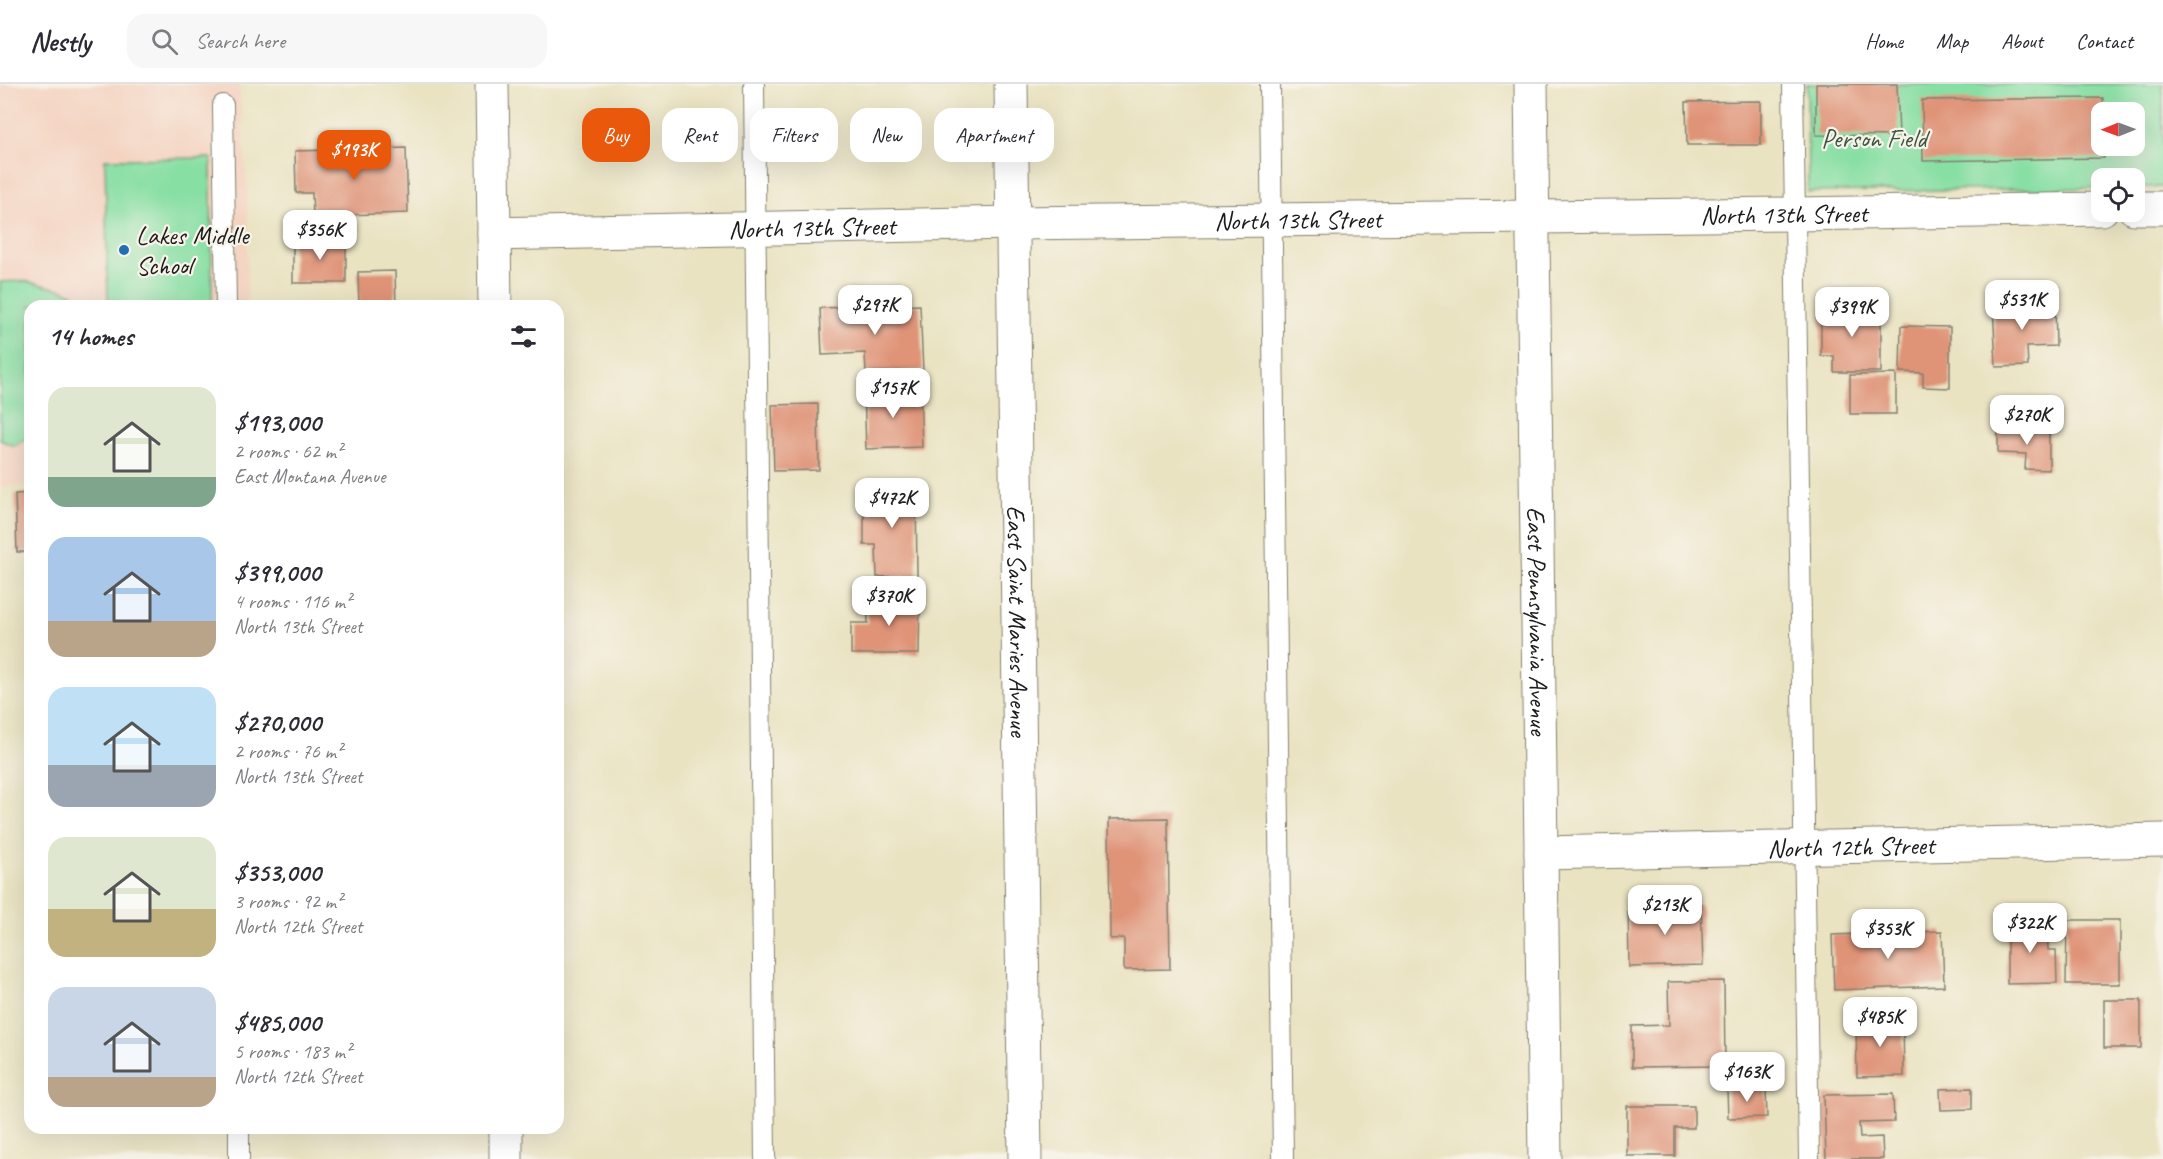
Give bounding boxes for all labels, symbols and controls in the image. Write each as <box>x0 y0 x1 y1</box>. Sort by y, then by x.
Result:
search box <box>127 14 547 68</box>
text: Nestly <box>30 24 91 59</box>
icon: search <box>148 25 181 58</box>
text: Search here <box>196 27 285 55</box>
text: Home <box>1865 28 1903 54</box>
text: Map <box>1936 28 1968 54</box>
text: About <box>2001 28 2043 54</box>
text: Contact <box>2076 28 2133 54</box>
north arrow <box>2091 102 2145 156</box>
map controls <box>2091 102 2145 222</box>
chip: Buy <box>582 108 650 162</box>
chip: Rent <box>662 108 738 162</box>
chip: Filters <box>750 108 838 162</box>
chip: New <box>850 108 922 162</box>
chip: Apartment <box>934 108 1054 162</box>
park label: Person Field <box>1821 122 1930 155</box>
pin: $193K <box>312 130 396 181</box>
text: $193K <box>331 137 377 162</box>
button: locate <box>2091 168 2145 222</box>
street label: North 13th Street <box>1700 197 1870 232</box>
street label: North 13th Street <box>1214 203 1384 238</box>
street label: North 13th Street <box>728 209 898 246</box>
pin: $356K <box>278 210 362 261</box>
text: $356K <box>297 217 343 242</box>
place label: Lakes Middle School <box>136 219 251 282</box>
marker: Lakes Middle School <box>117 243 131 257</box>
pin: $531K <box>1980 280 2064 331</box>
pin: $297K <box>833 285 917 336</box>
pin: $399K <box>1810 287 1894 338</box>
text: $531K <box>1999 287 2045 312</box>
text: $297K <box>852 292 898 317</box>
text: $399K <box>1829 294 1875 319</box>
text: 14 homes <box>48 320 133 353</box>
icon: filters <box>507 320 540 353</box>
pin: $157K <box>851 368 935 419</box>
text: $157K <box>870 375 916 400</box>
pin: $270K <box>1985 395 2069 446</box>
text: $270K <box>2004 402 2050 427</box>
text: $193,000 <box>234 406 321 439</box>
icon: home <box>96 411 168 483</box>
text: 2 rooms · 62 m² <box>234 439 342 464</box>
text: East Montana Avenue <box>234 464 386 489</box>
pin: $472K <box>850 478 934 529</box>
text: $472K <box>869 485 915 510</box>
street label: East Saint Maries Avenue <box>999 505 1036 738</box>
street label: East Pennsylvania Avenue <box>1520 507 1555 737</box>
text: $399,000 <box>234 556 320 589</box>
icon: home <box>96 561 168 633</box>
pin: $370K <box>847 576 931 627</box>
text: $370K <box>866 583 912 608</box>
text: 4 rooms · 116 m² <box>234 589 351 614</box>
text: North 13th Street <box>234 614 362 639</box>
text: $270,000 <box>234 706 321 739</box>
icon: home <box>96 711 168 783</box>
text: 2 rooms · 76 m² <box>234 739 342 764</box>
text: North 13th Street <box>234 764 362 789</box>
street label: North 12th Street <box>1767 829 1937 865</box>
text: $353,000 <box>234 856 321 889</box>
icon: home <box>96 861 168 933</box>
pin: $213K <box>1623 885 1707 936</box>
text: 3 rooms · 92 m² <box>234 889 342 914</box>
text: $213K <box>1642 892 1688 917</box>
pin: $322K <box>1988 903 2072 954</box>
pin: $353K <box>1846 909 1930 960</box>
text: $322K <box>2007 910 2053 935</box>
text: North 12th Street <box>234 914 362 939</box>
text: $353K <box>1865 916 1911 941</box>
pin: $485K <box>1838 997 1922 1048</box>
text: $485K <box>1857 1004 1903 1029</box>
text: $485,000 <box>234 1006 321 1039</box>
icon: home <box>96 1011 168 1083</box>
text: 5 rooms · 183 m² <box>234 1039 351 1064</box>
pin: $163K <box>1705 1052 1789 1103</box>
text: $163K <box>1724 1059 1770 1084</box>
text: North 12th Street <box>234 1064 362 1089</box>

